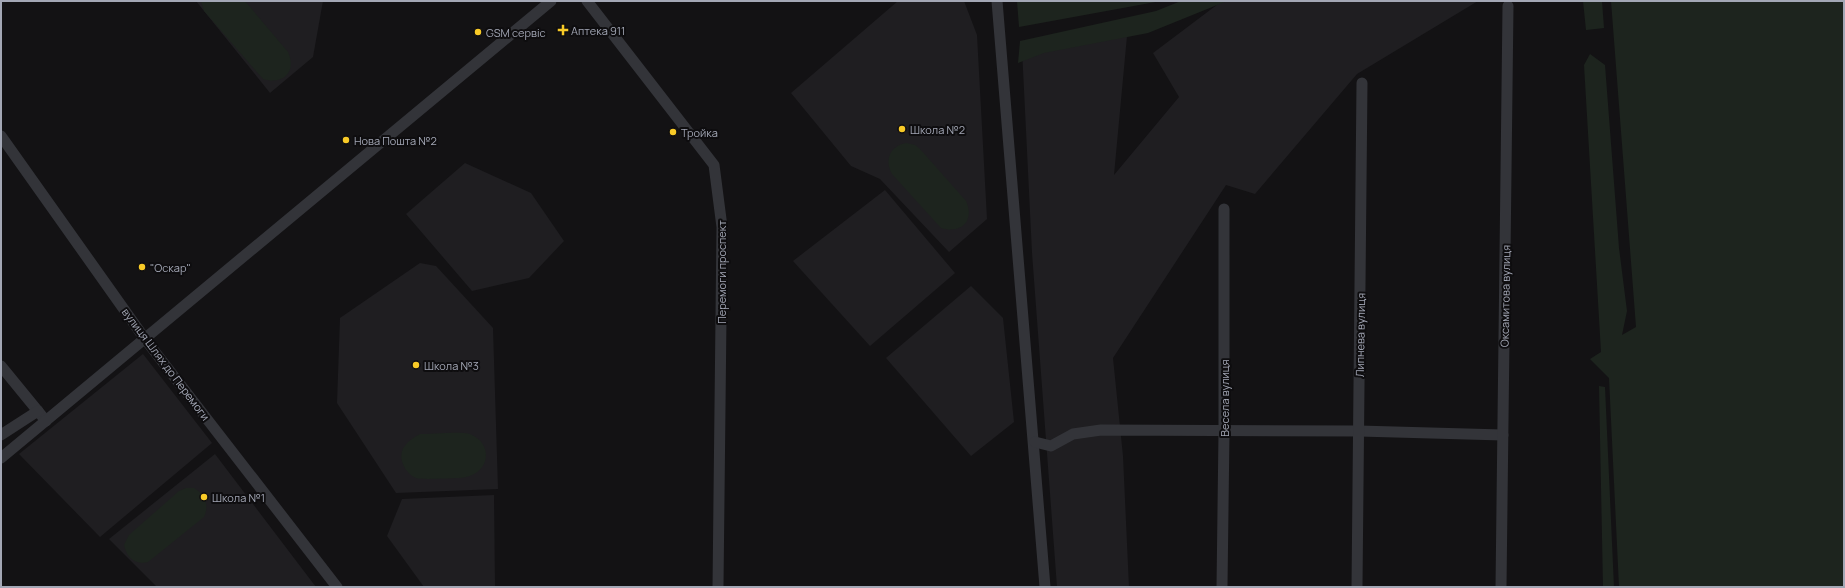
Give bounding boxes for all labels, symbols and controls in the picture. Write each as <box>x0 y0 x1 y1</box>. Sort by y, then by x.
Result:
place label: Аптека 911 <box>571 23 625 38</box>
place label: GSM сервіс <box>486 25 546 40</box>
marker: Аптека 911 <box>558 25 568 35</box>
marker: GSM сервіс <box>473 27 483 37</box>
place label: Школа №2 <box>910 122 965 137</box>
marker: Школа №2 <box>897 124 907 134</box>
place label: Тройка <box>681 125 718 140</box>
marker: Тройка <box>668 127 678 137</box>
place label: Нова Пошта №2 <box>354 133 437 148</box>
marker: Нова Пошта №2 <box>341 135 351 145</box>
street label: Перемоги проспект <box>714 220 729 324</box>
street label: Оксамитова вулиця <box>1497 245 1513 347</box>
place label: "Оскар" <box>150 260 191 275</box>
marker: "Оскар" <box>137 262 147 272</box>
street label: Липнева вулиця <box>1352 293 1368 377</box>
street label: вулиця Шлях до Перемоги <box>119 305 213 423</box>
place label: Школа №3 <box>424 358 479 373</box>
street label: Весела вулиця <box>1217 359 1232 437</box>
marker: Школа №3 <box>411 360 421 370</box>
place label: Школа №1 <box>212 490 265 505</box>
marker: Школа №1 <box>199 492 209 502</box>

